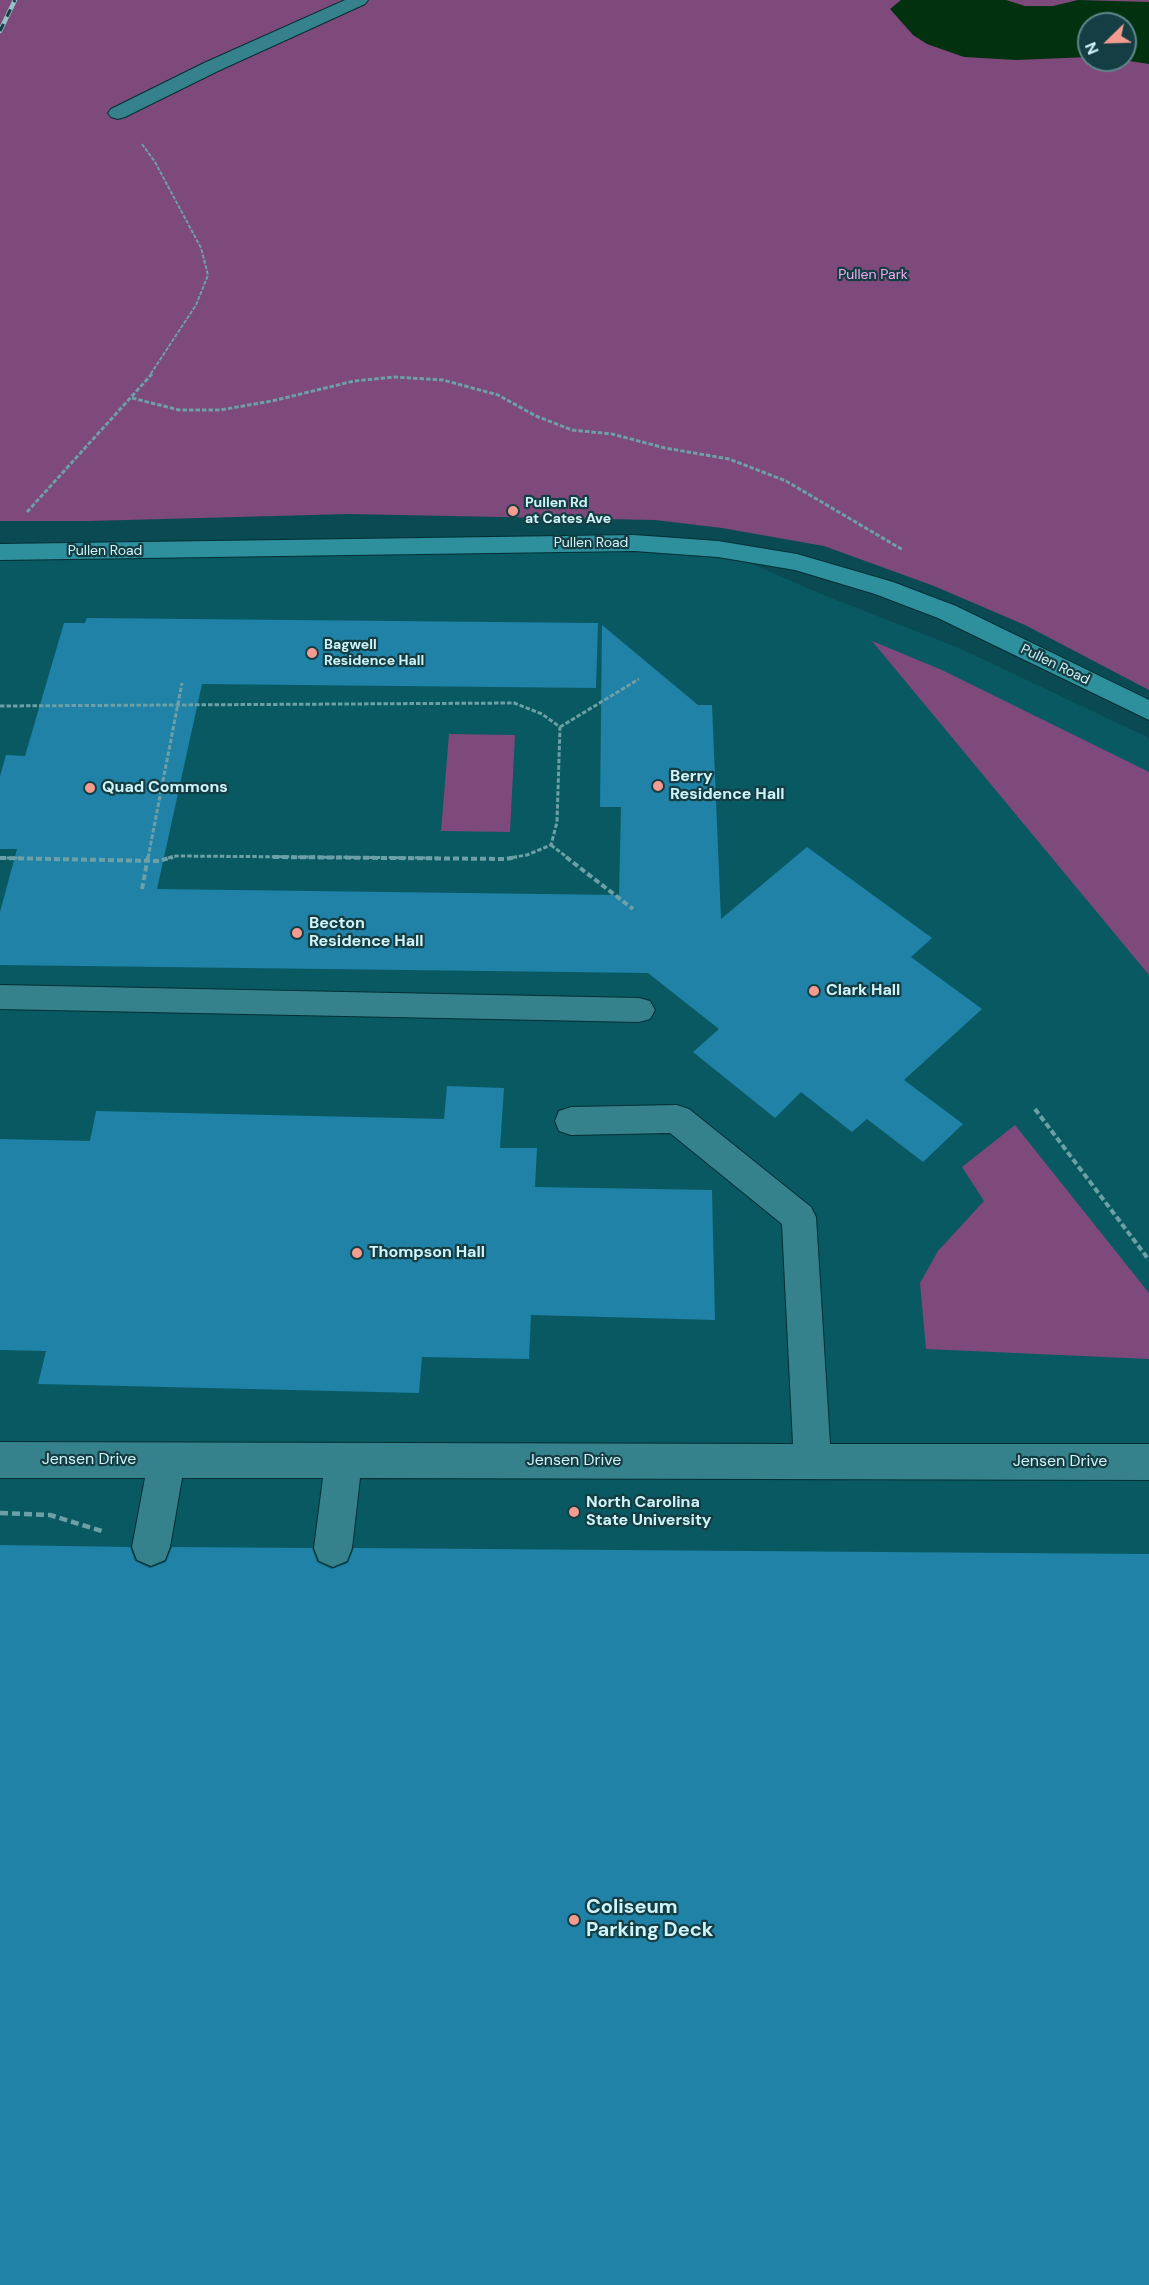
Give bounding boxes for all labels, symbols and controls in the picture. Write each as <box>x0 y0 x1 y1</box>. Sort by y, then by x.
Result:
north arrow <box>1077 12 1137 72</box>
text: N <box>1080 39 1104 58</box>
park label: Pullen Park <box>838 267 908 283</box>
place label: Pullen Rd at Cates Ave <box>525 495 611 528</box>
marker: Pullen Rd at Cates Ave <box>506 504 520 518</box>
street label: Pullen Road <box>554 535 628 551</box>
street label: Pullen Road <box>68 543 142 559</box>
place label: Bagwell Residence Hall <box>324 637 424 670</box>
street label: Pullen Road <box>1018 641 1092 689</box>
marker: Bagwell Residence Hall <box>305 646 319 660</box>
place label: Berry Residence Hall <box>670 767 785 805</box>
place label: Quad Commons <box>102 778 228 798</box>
marker: Berry Residence Hall <box>651 779 665 793</box>
marker: Quad Commons <box>83 781 97 795</box>
place label: Becton Residence Hall <box>309 914 424 952</box>
marker: Becton Residence Hall <box>290 926 304 940</box>
place label: Clark Hall <box>826 981 900 1001</box>
marker: Clark Hall <box>807 984 821 998</box>
place label: Thompson Hall <box>369 1243 485 1263</box>
marker: Thompson Hall <box>350 1246 364 1260</box>
street label: Jensen Drive <box>42 1450 136 1470</box>
street label: Jensen Drive <box>527 1451 621 1471</box>
street label: Jensen Drive <box>1013 1452 1107 1472</box>
place label: North Carolina State University <box>586 1493 712 1531</box>
marker: North Carolina State University <box>567 1505 581 1519</box>
place label: Coliseum Parking Deck <box>586 1896 713 1943</box>
marker: Coliseum Parking Deck <box>567 1913 581 1927</box>

